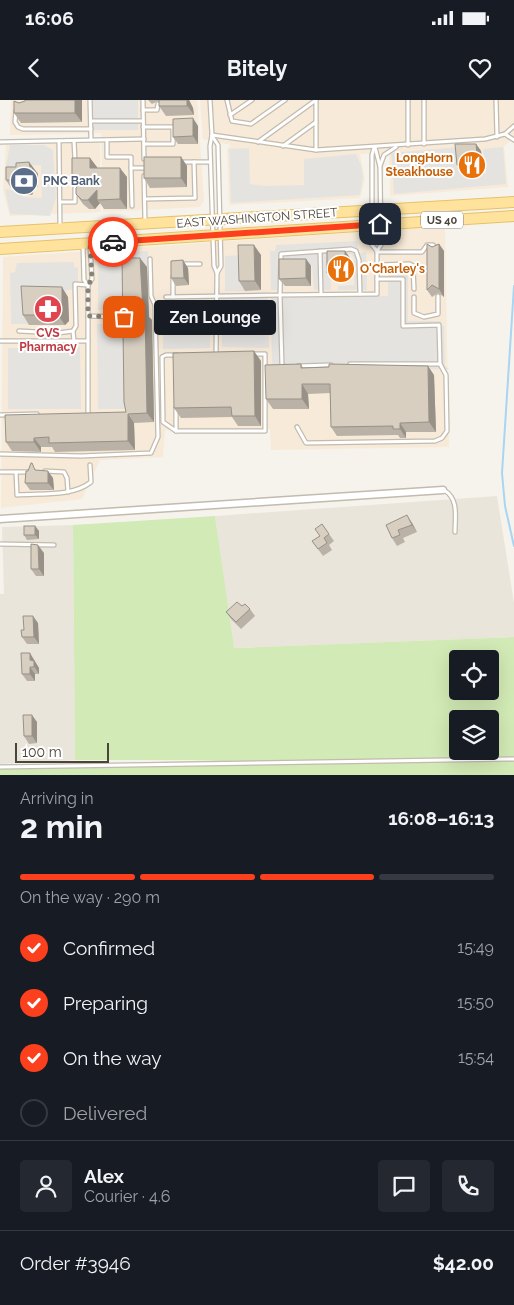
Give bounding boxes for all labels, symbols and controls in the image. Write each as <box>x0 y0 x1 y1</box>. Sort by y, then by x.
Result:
text: 16:06 <box>25 7 74 29</box>
icon: back <box>20 54 48 82</box>
icon: heart <box>466 54 494 82</box>
text: Bitely <box>227 55 287 81</box>
restaurant icon: LongHorn Steakhouse <box>457 150 487 180</box>
place label: LongHorn Steakhouse <box>385 151 453 179</box>
bank icon: PNC Bank <box>9 166 39 196</box>
place label: PNC Bank <box>43 174 100 188</box>
pin <box>359 203 401 245</box>
street label: EAST WASHINGTON STREET <box>176 205 339 231</box>
icon: home <box>366 210 394 238</box>
road number: US 40 <box>421 212 463 228</box>
courier <box>88 217 138 267</box>
icon: car <box>99 228 127 256</box>
restaurant icon: O'Charley's <box>326 254 356 284</box>
place label: O'Charley's <box>360 262 425 276</box>
pharmacy icon: CVS Pharmacy <box>33 294 63 324</box>
pin <box>103 296 145 338</box>
callout: Zen Lounge <box>154 300 276 334</box>
icon: bag <box>110 303 138 331</box>
text: Zen Lounge <box>169 308 261 327</box>
place label: CVS Pharmacy <box>19 326 77 354</box>
map controls <box>449 650 499 760</box>
button: locate <box>449 650 499 700</box>
button: layers <box>449 710 499 760</box>
scale bar <box>15 740 109 763</box>
text: 100 m <box>22 744 62 760</box>
text: Arriving in <box>20 789 94 808</box>
text: 16:08–16:13 <box>388 807 494 829</box>
text: 2 min <box>20 808 103 845</box>
text: On the way · 290 m <box>20 888 160 907</box>
icon: check <box>20 934 48 962</box>
text: Confirmed <box>63 937 155 959</box>
text: 15:49 <box>457 938 494 957</box>
icon: check <box>20 989 48 1017</box>
text: Preparing <box>63 992 148 1014</box>
text: 15:50 <box>457 993 494 1012</box>
icon: check <box>20 1044 48 1072</box>
text: On the way <box>63 1047 162 1069</box>
text: 15:54 <box>458 1048 494 1067</box>
text: Delivered <box>63 1102 147 1124</box>
button: person <box>20 1160 72 1212</box>
button: chat <box>378 1160 430 1212</box>
button: phone <box>442 1160 494 1212</box>
text: Alex <box>84 1165 124 1187</box>
text: Courier · 4.6 <box>84 1187 170 1206</box>
text: Order #3946 <box>20 1252 131 1274</box>
text: $42.00 <box>433 1252 494 1274</box>

